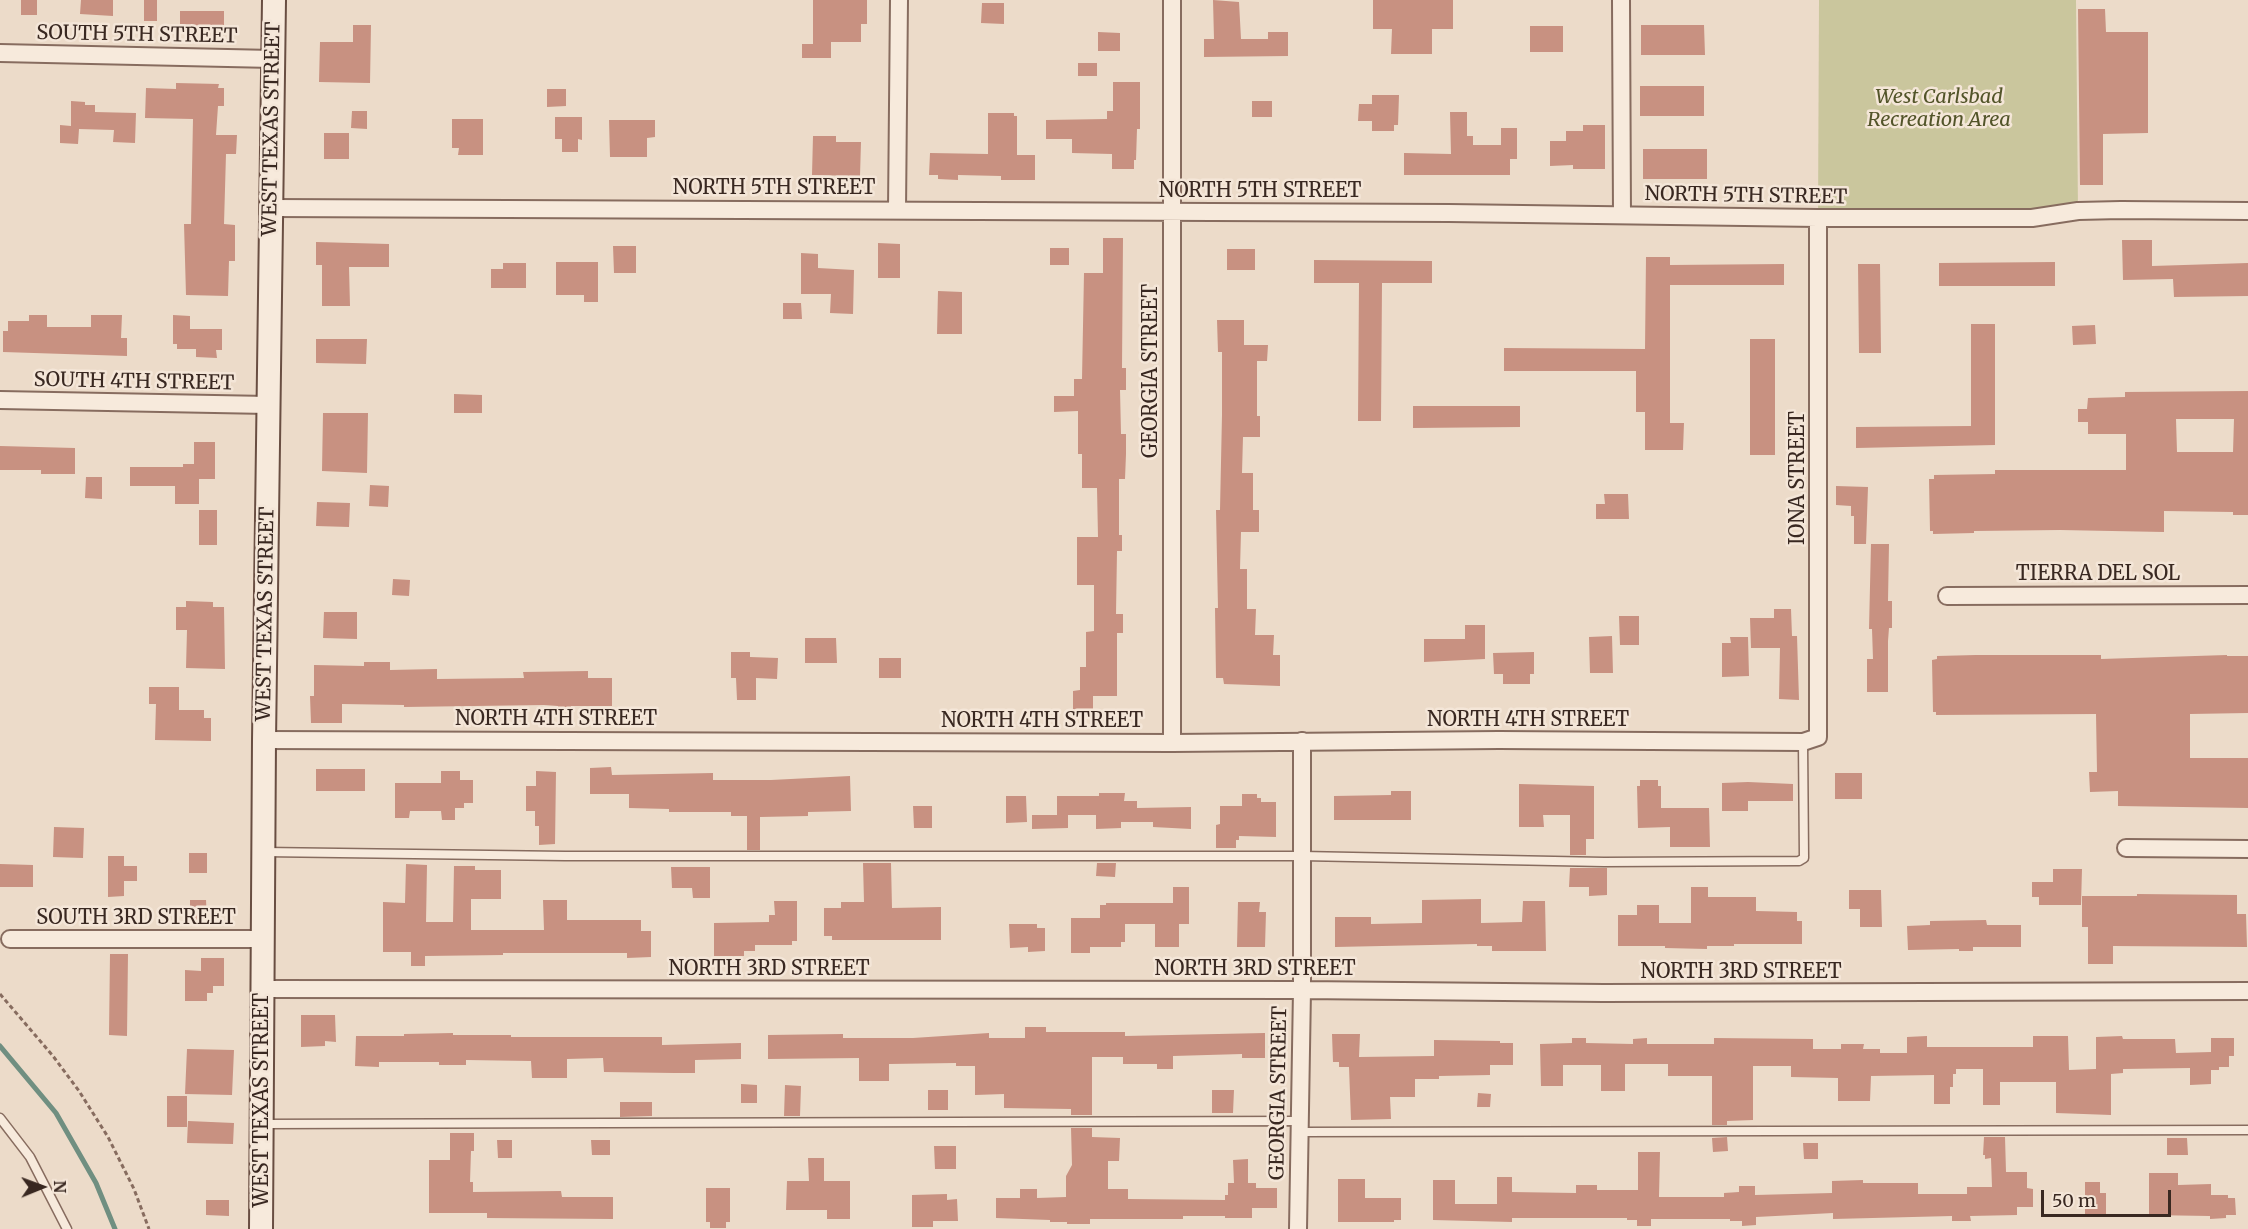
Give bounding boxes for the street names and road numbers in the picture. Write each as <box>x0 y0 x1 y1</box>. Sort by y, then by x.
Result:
street label: SOUTH 5TH STREET <box>36 21 238 49</box>
street label: WEST TEXAS STREET <box>258 22 286 236</box>
street label: NORTH 5TH STREET <box>673 176 875 200</box>
street label: NORTH 5TH STREET <box>1159 179 1361 203</box>
street label: NORTH 5TH STREET <box>1644 182 1848 210</box>
street label: GEORGIA STREET <box>1139 284 1163 458</box>
street label: SOUTH 4TH STREET <box>33 368 235 396</box>
street label: IONA STREET <box>1786 411 1810 545</box>
street label: WEST TEXAS STREET <box>252 507 280 721</box>
street label: TIERRA DEL SOL <box>2016 562 2180 586</box>
street label: NORTH 4TH STREET <box>455 707 657 731</box>
street label: NORTH 4TH STREET <box>1427 708 1629 732</box>
street label: NORTH 4TH STREET <box>941 709 1143 733</box>
street label: SOUTH 3RD STREET <box>36 906 236 930</box>
street label: NORTH 3RD STREET <box>668 957 870 981</box>
street label: NORTH 3RD STREET <box>1154 957 1356 981</box>
street label: NORTH 3RD STREET <box>1640 960 1842 984</box>
street label: WEST TEXAS STREET <box>250 993 274 1207</box>
street label: GEORGIA STREET <box>1265 1006 1293 1180</box>

